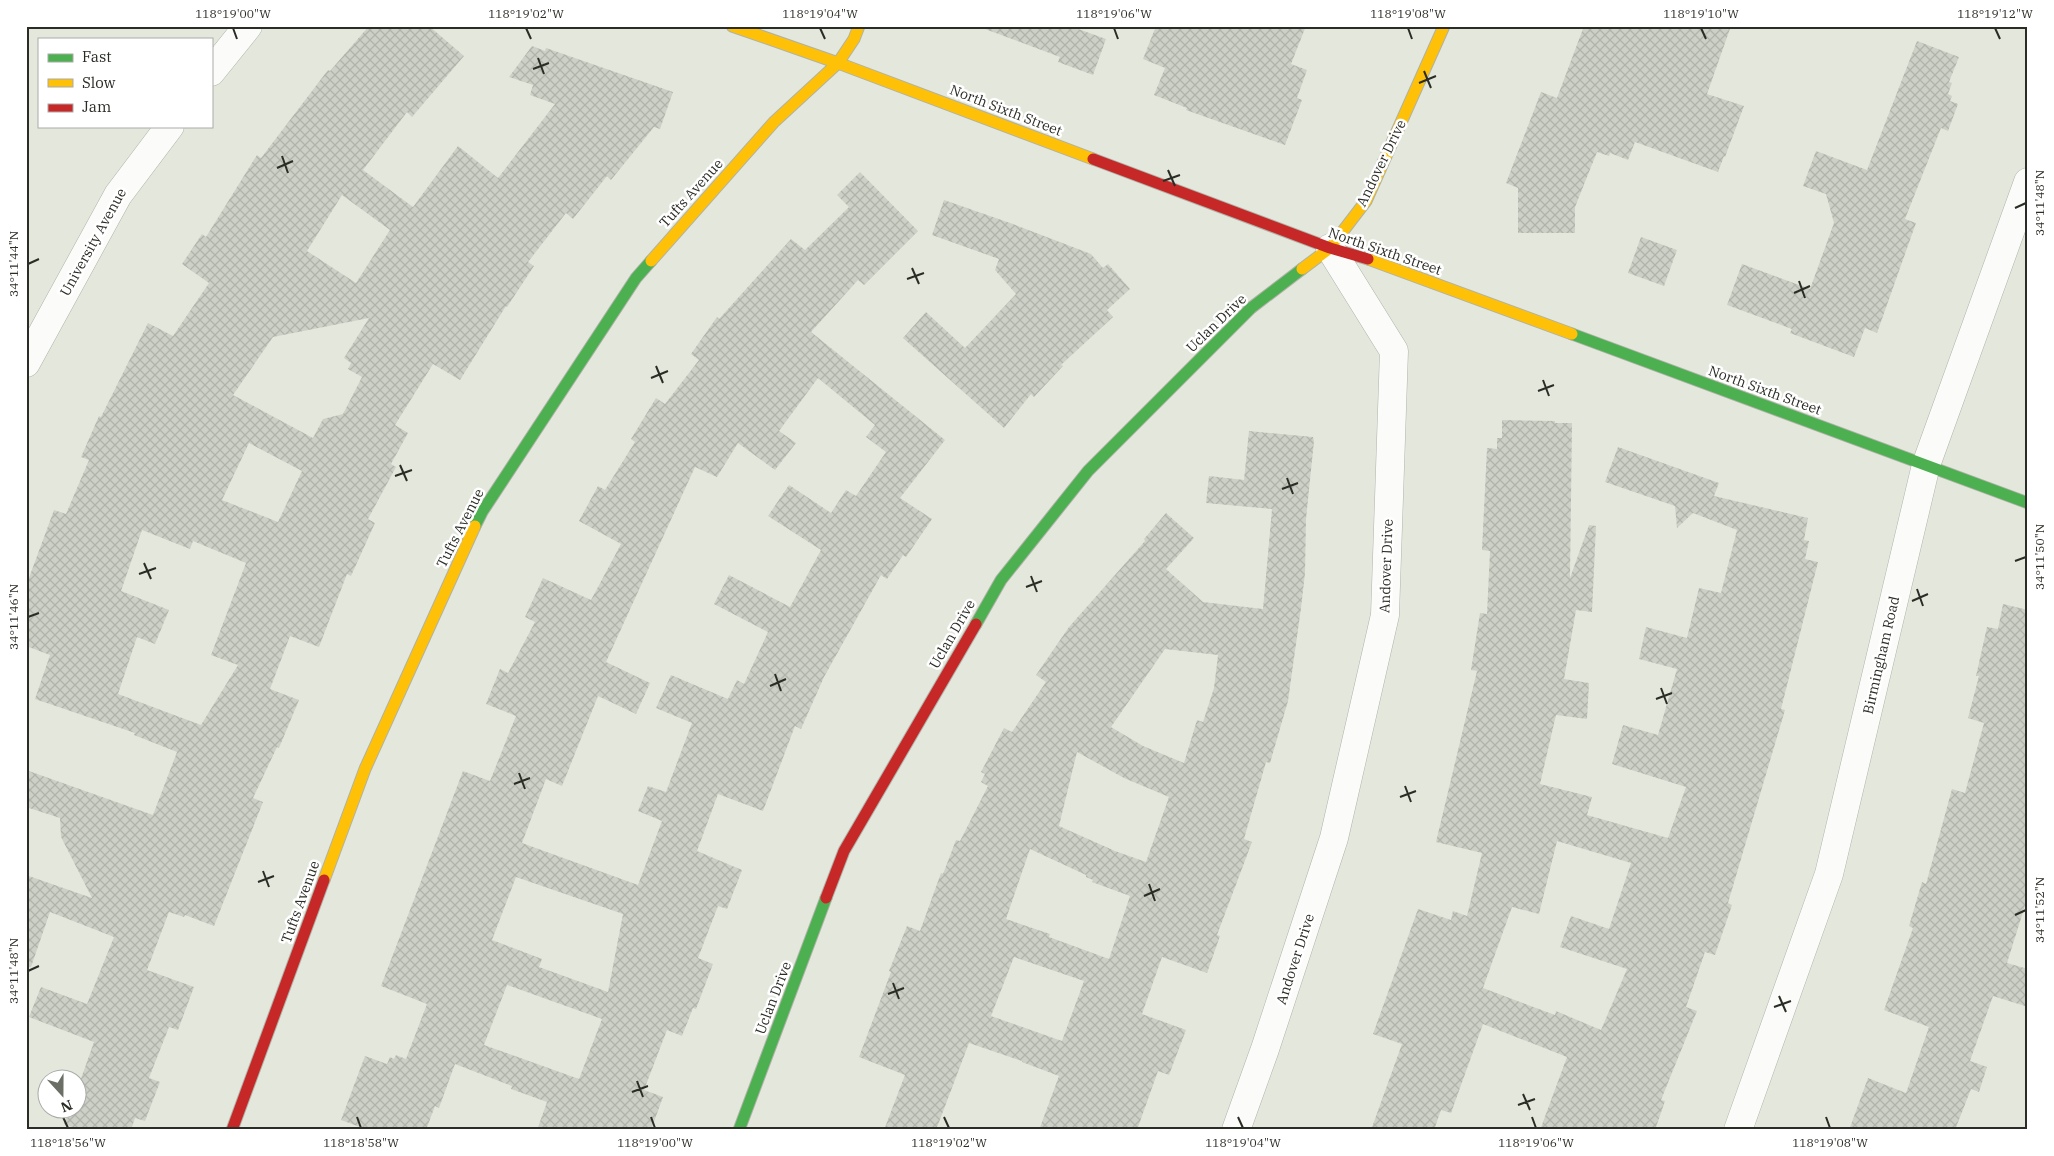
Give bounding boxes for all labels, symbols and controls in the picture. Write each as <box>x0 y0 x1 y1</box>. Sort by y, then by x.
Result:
text: 118°19'00"W <box>195 6 271 21</box>
text: 118°19'02"W <box>488 6 564 21</box>
text: 118°19'04"W <box>782 6 858 21</box>
text: 118°19'06"W <box>1076 6 1152 21</box>
text: 118°19'08"W <box>1370 6 1446 21</box>
text: 118°19'10"W <box>1663 6 1739 21</box>
text: 118°19'12"W <box>1957 6 2033 21</box>
legend <box>38 38 212 128</box>
text: Fast <box>82 47 112 66</box>
text: Slow <box>82 73 116 92</box>
street label: North Sixth Street <box>947 80 1065 140</box>
text: Jam <box>82 97 111 116</box>
street label: Andover Drive <box>1352 117 1410 209</box>
street label: Tufts Avenue <box>655 155 727 231</box>
text: 34°11'48"N <box>2032 170 2047 236</box>
street label: University Avenue <box>56 185 130 299</box>
street label: North Sixth Street <box>1326 223 1444 279</box>
text: 34°11'44"N <box>6 231 21 297</box>
street label: Uclan Drive <box>1182 290 1250 356</box>
street label: North Sixth Street <box>1706 361 1824 419</box>
street label: Tufts Avenue <box>432 485 488 571</box>
street label: Andover Drive <box>1375 518 1397 614</box>
text: 34°11'50"N <box>2032 524 2047 590</box>
text: 34°11'46"N <box>6 584 21 650</box>
street label: Birmingham Road <box>1859 594 1903 716</box>
street label: Uclan Drive <box>925 596 979 672</box>
street label: Tufts Avenue <box>277 858 323 946</box>
text: 34°11'52"N <box>2032 877 2047 943</box>
street label: Andover Drive <box>1272 911 1318 1007</box>
text: 34°11'48"N <box>6 938 21 1004</box>
street label: Uclan Drive <box>751 959 795 1037</box>
north arrow <box>38 1068 88 1118</box>
text: N <box>58 1096 75 1117</box>
text: 118°18'56"W <box>30 1135 106 1150</box>
text: 118°18'58"W <box>323 1135 399 1150</box>
text: 118°19'00"W <box>617 1135 693 1150</box>
text: 118°19'02"W <box>911 1135 987 1150</box>
text: 118°19'04"W <box>1205 1135 1281 1150</box>
text: 118°19'06"W <box>1498 1135 1574 1150</box>
text: 118°19'08"W <box>1792 1135 1868 1150</box>

